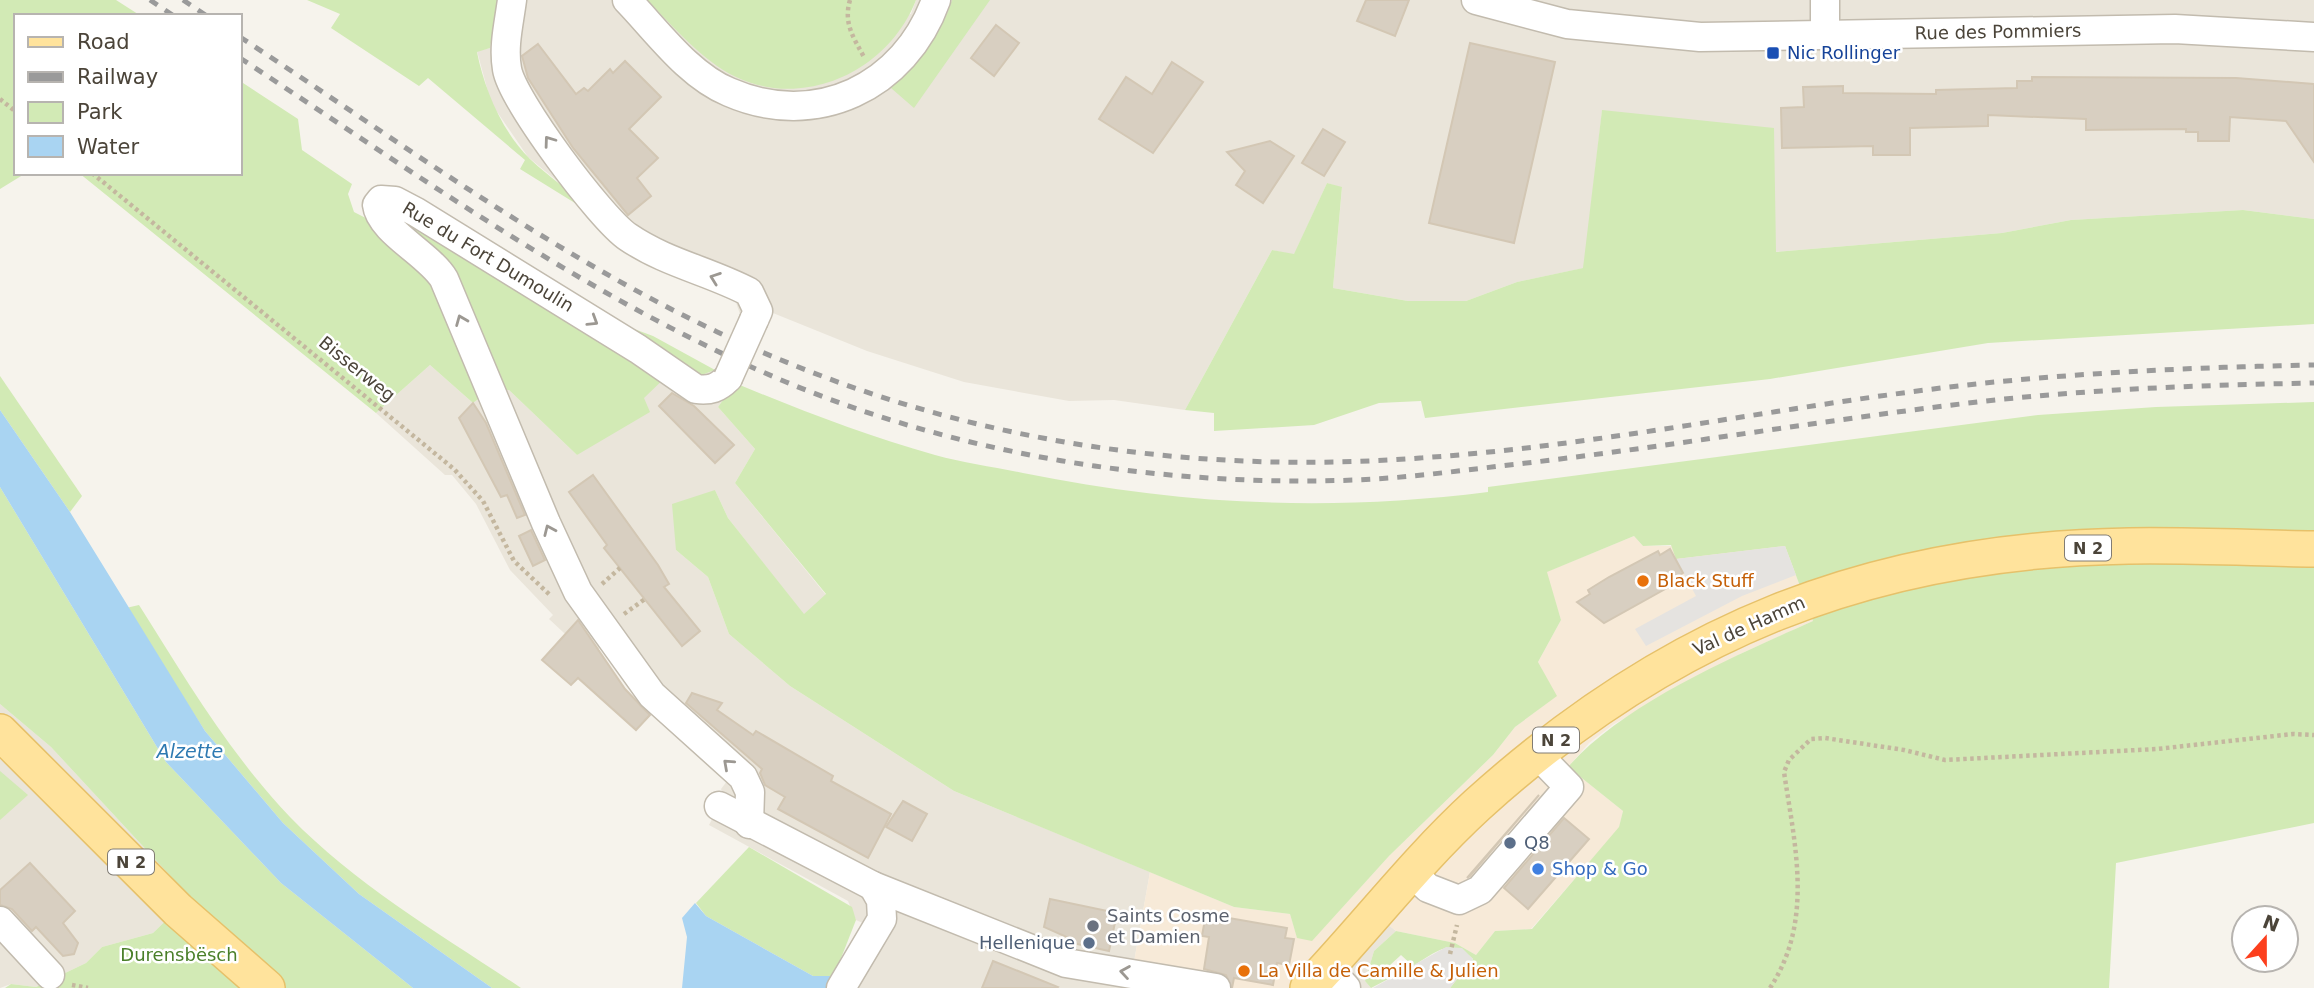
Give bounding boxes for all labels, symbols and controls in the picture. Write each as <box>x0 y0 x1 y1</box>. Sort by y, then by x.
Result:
legend <box>14 14 242 175</box>
street label: Rue des Pommiers <box>1914 20 2081 43</box>
text: Road <box>77 30 130 54</box>
place label: Nic Rollinger <box>1787 42 1901 63</box>
marker: Nic Rollinger <box>1765 45 1781 61</box>
text: Railway <box>77 65 158 89</box>
text: Park <box>77 100 123 124</box>
text: Water <box>77 135 139 159</box>
one-way arrow <box>545 136 558 149</box>
street label: Rue du Fort Dumoulin <box>399 197 578 316</box>
one-way arrow <box>709 273 721 287</box>
one-way arrow <box>585 312 598 325</box>
one-way arrow <box>456 315 470 327</box>
street label: Bisserweg <box>315 332 400 406</box>
one-way arrow <box>543 525 557 537</box>
road number: N 2 <box>2065 536 2111 561</box>
place label: Black Stuff <box>1657 570 1754 591</box>
marker: Black Stuff <box>1635 573 1651 589</box>
street label: Val de Hamm <box>1689 591 1808 660</box>
road number: N 2 <box>1533 727 1579 752</box>
water label: Alzette <box>155 740 223 762</box>
one-way arrow <box>723 760 736 772</box>
place label: Q8 <box>1524 832 1550 853</box>
marker: Q8 <box>1502 835 1518 851</box>
road number: N 2 <box>108 849 154 874</box>
place label: Shop & Go <box>1552 858 1648 879</box>
marker: Shop & Go <box>1530 861 1546 877</box>
north arrow <box>2230 904 2300 974</box>
place label: Saints Cosme et Damien <box>1107 905 1230 947</box>
text: N <box>2260 910 2282 936</box>
marker: Saints Cosme et Damien <box>1085 918 1101 934</box>
place label: Hellenique <box>979 932 1075 953</box>
marker: Hellenique <box>1081 935 1097 951</box>
park label: Durensbësch <box>120 944 238 965</box>
place label: La Villa de Camille & Julien <box>1258 960 1499 981</box>
marker: La Villa de Camille & Julien <box>1236 963 1252 979</box>
one-way arrow <box>1119 965 1130 980</box>

